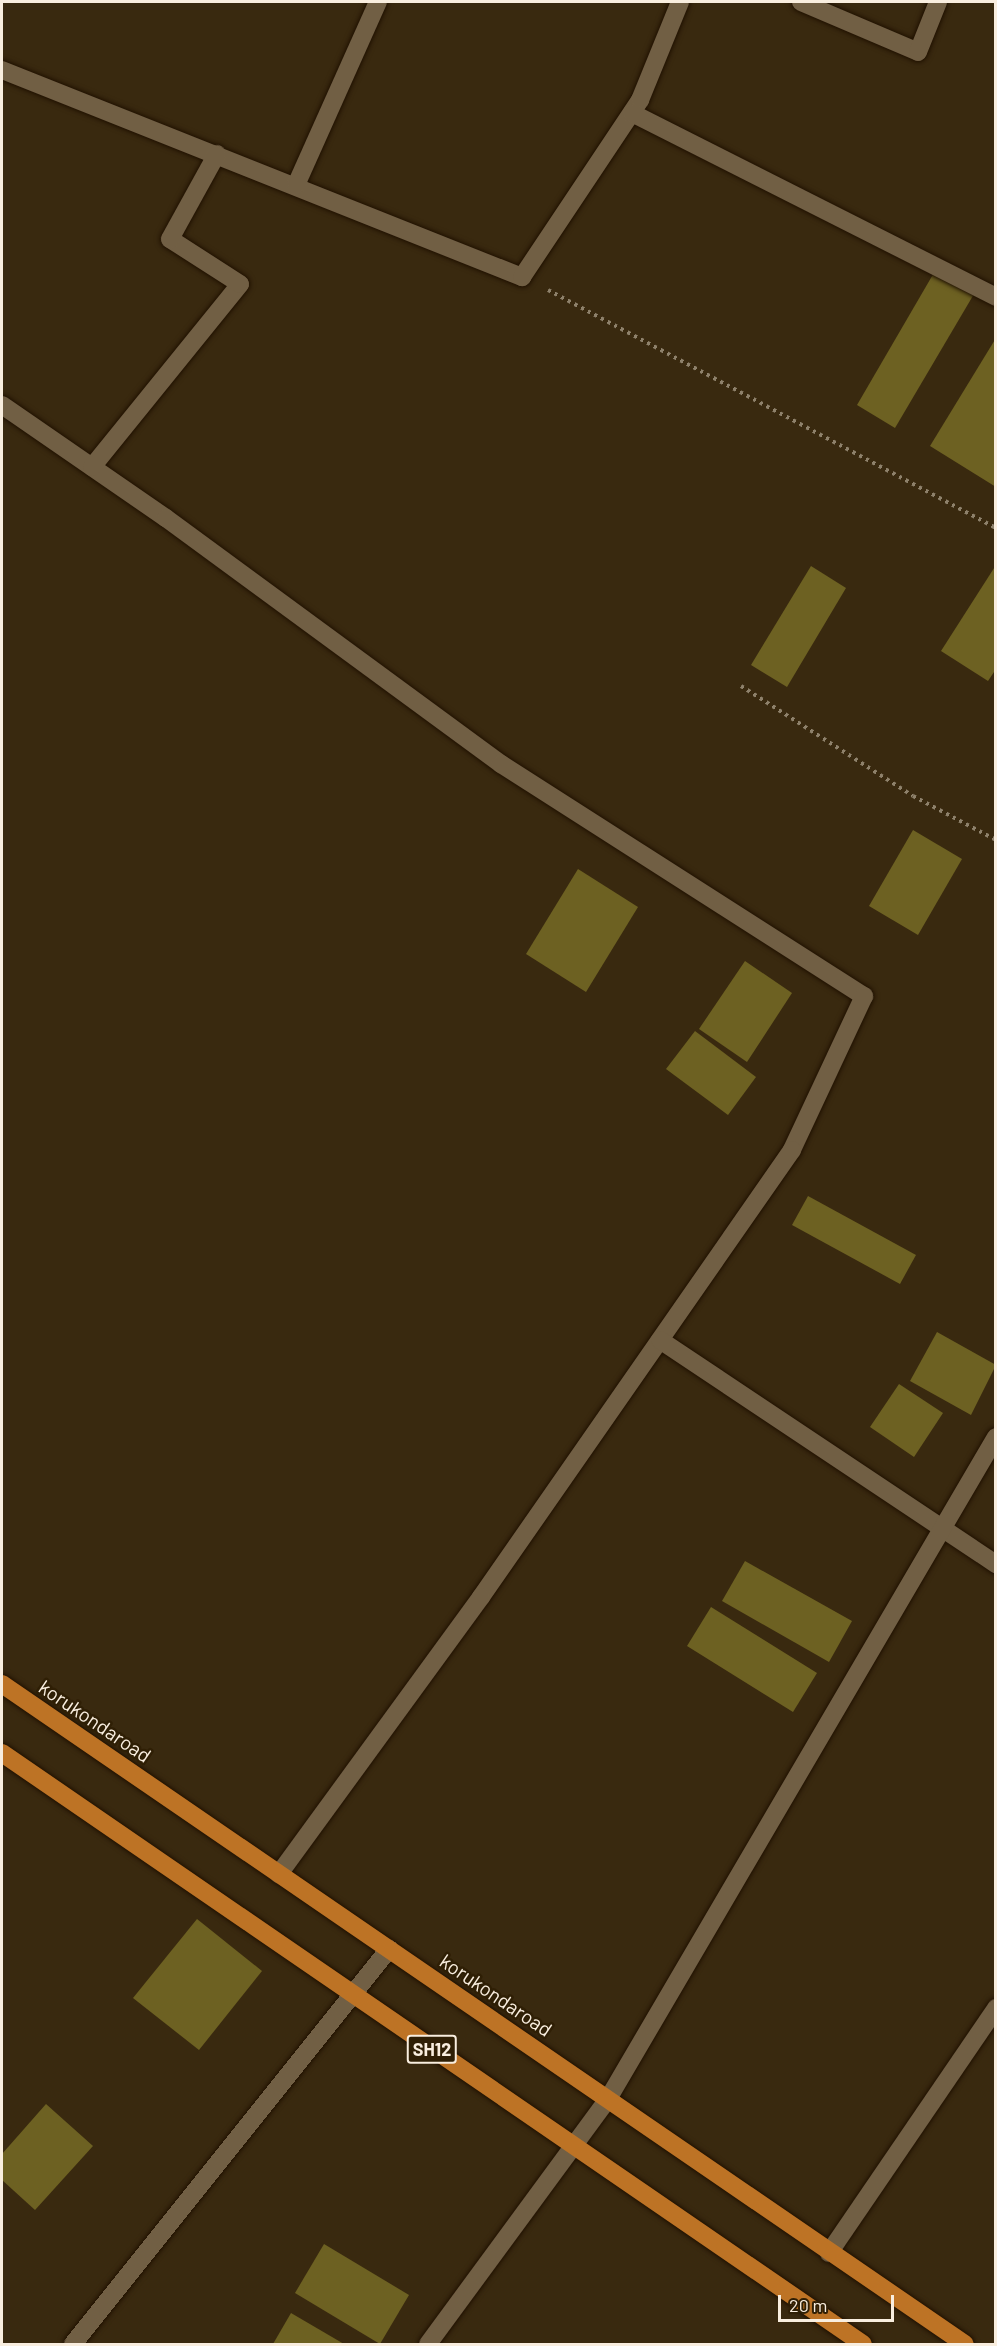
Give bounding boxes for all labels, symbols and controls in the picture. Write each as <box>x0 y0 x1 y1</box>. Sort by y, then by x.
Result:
street label: korukondaroad <box>34 1675 156 1767</box>
street label: korukondaroad <box>435 1949 557 2041</box>
road number: SH12 <box>406 2034 458 2064</box>
scale bar <box>781 2283 896 2321</box>
text: 20 m <box>789 2294 827 2316</box>

